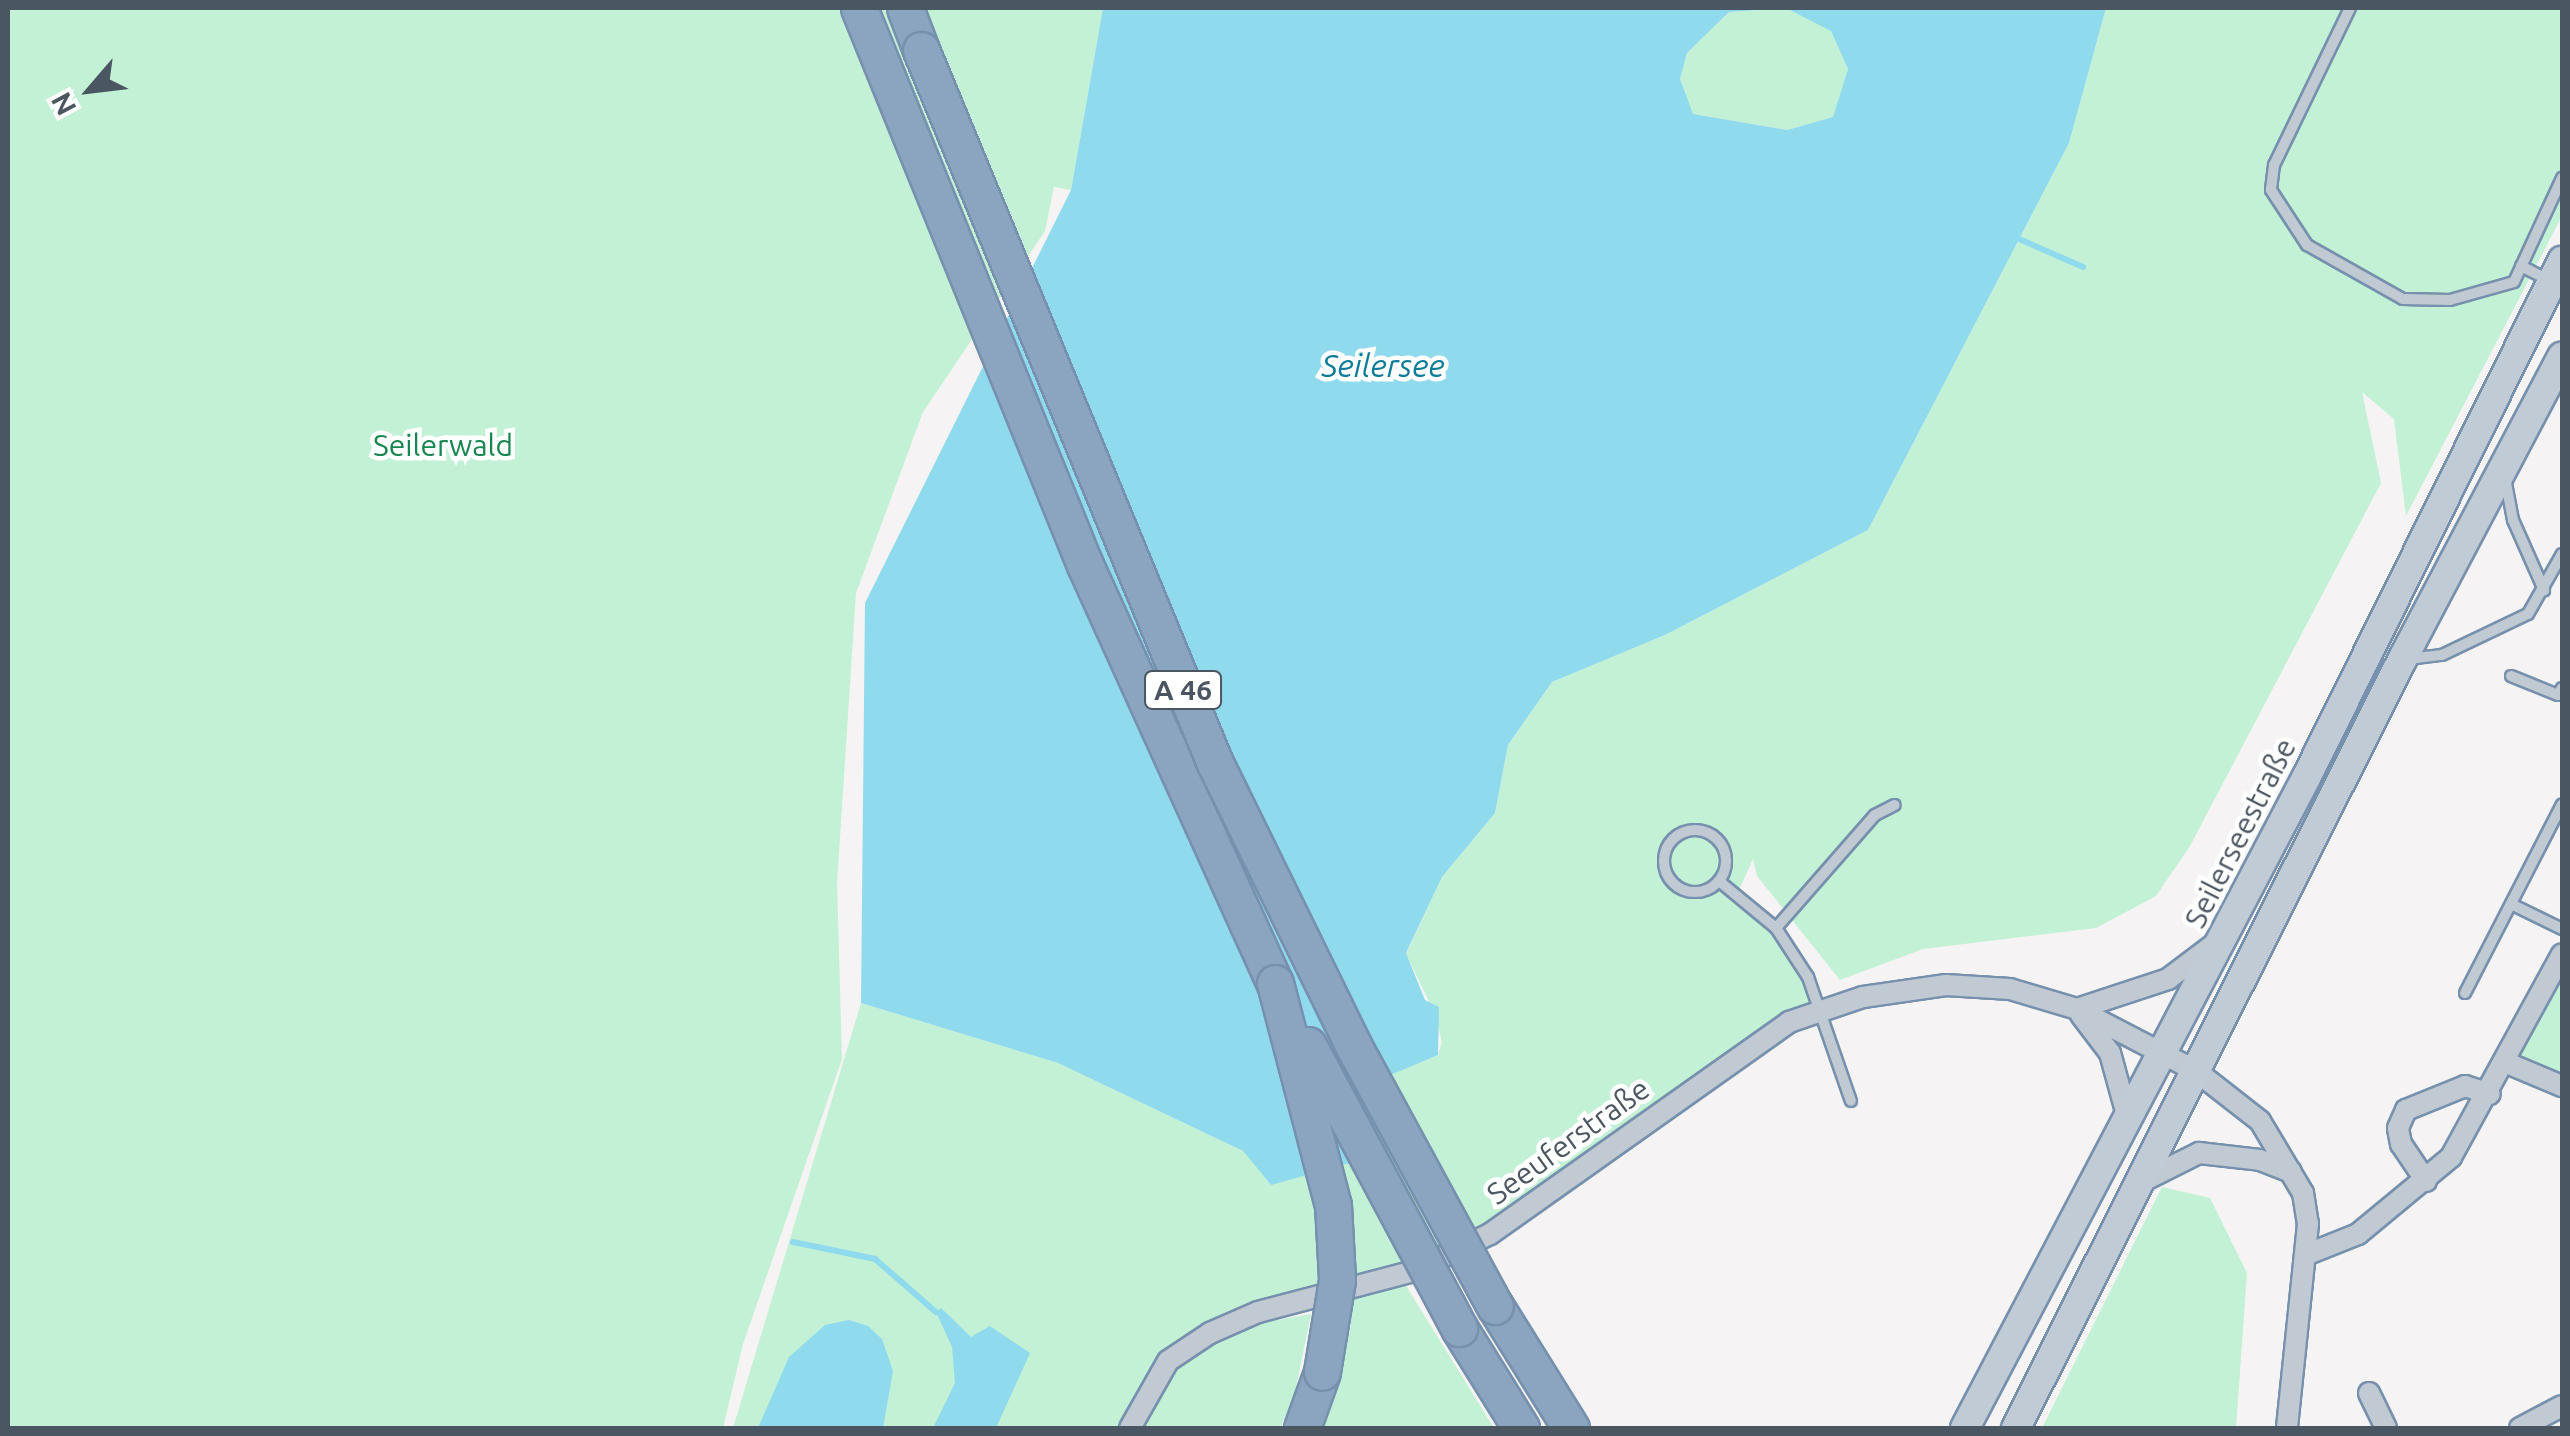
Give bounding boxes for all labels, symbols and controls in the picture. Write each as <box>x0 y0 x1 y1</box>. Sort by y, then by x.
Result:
north arrow <box>40 40 140 140</box>
text: N <box>44 88 82 121</box>
water label: Seilersee <box>1321 346 1445 384</box>
park label: Seilerwald <box>373 427 513 463</box>
road number: A 46 <box>1143 667 1223 713</box>
street label: Seilerseestraße <box>2177 732 2303 934</box>
street label: Seeuferstraße <box>1480 1070 1656 1212</box>

